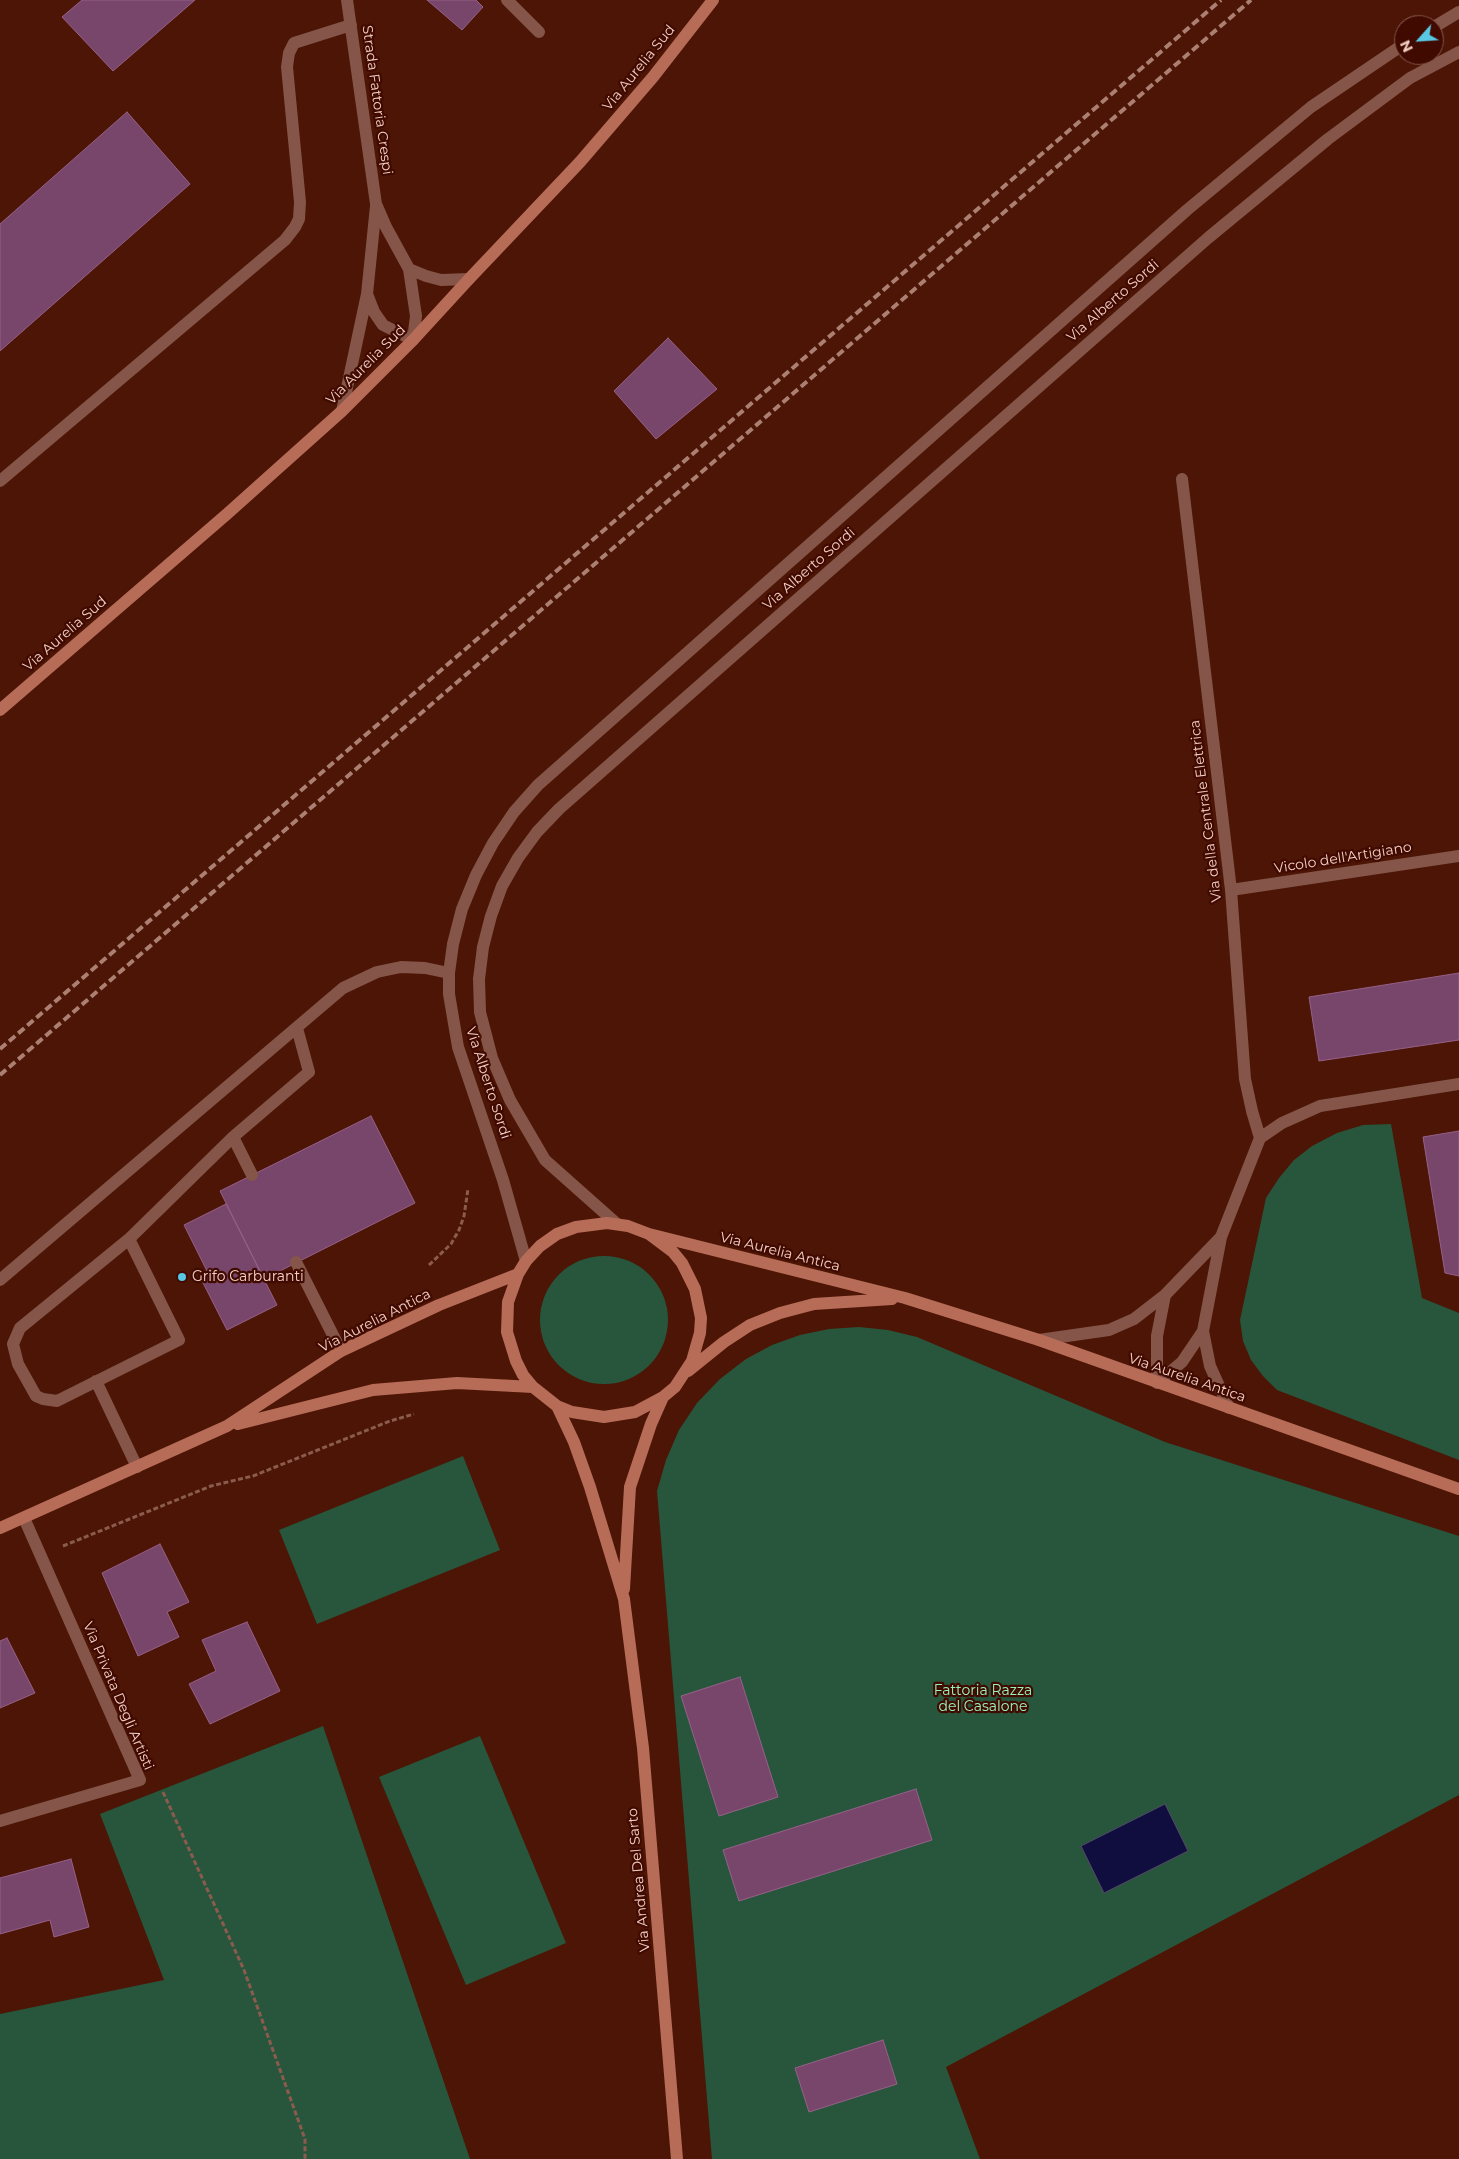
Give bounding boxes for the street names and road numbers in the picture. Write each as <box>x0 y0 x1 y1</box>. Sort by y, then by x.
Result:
street label: Via Aurelia Sud <box>599 22 679 114</box>
street label: Strada Fattoria Crespi <box>358 24 396 176</box>
street label: Via Alberto Sordi <box>1063 256 1163 346</box>
street label: Via Aurelia Sud <box>323 322 409 408</box>
street label: Via Alberto Sordi <box>759 524 859 614</box>
street label: Via Aurelia Sud <box>20 593 110 675</box>
street label: Via della Centrale Elettrica <box>1186 719 1226 903</box>
street label: Vicolo dell'Artigiano <box>1273 839 1413 877</box>
street label: Via Alberto Sordi <box>462 1025 514 1141</box>
street label: Via Aurelia Antica <box>718 1229 842 1275</box>
street label: Via Aurelia Antica <box>316 1286 434 1356</box>
street label: Via Aurelia Antica <box>1126 1350 1248 1406</box>
street label: Via Privata Degli Artisti <box>79 1619 157 1773</box>
street label: Via Andrea Del Sarto <box>624 1807 654 1953</box>

